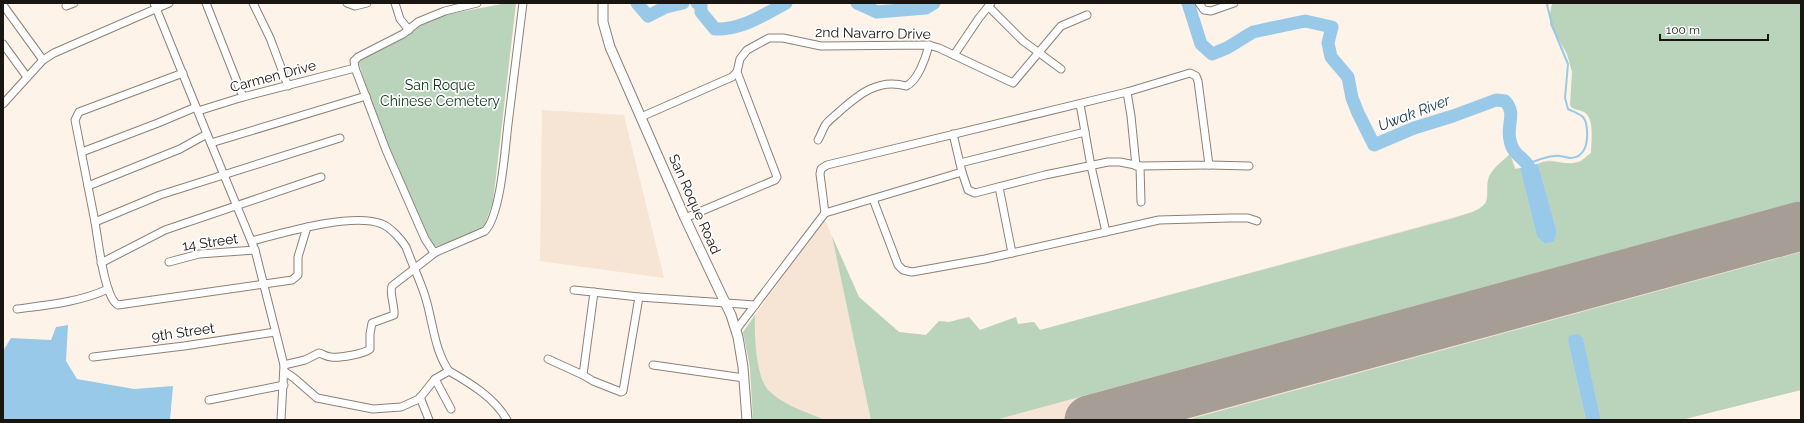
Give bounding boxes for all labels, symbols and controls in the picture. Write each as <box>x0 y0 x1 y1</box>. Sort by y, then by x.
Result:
scale bar <box>1660 16 1768 42</box>
text: 100 m <box>1666 23 1700 37</box>
street label: 2nd Navarro Drive <box>815 24 931 42</box>
street label: Carmen Drive <box>228 57 318 95</box>
park label: San Roque Chinese Cemetery <box>380 77 500 109</box>
water label: Uwak River <box>1375 91 1453 135</box>
street label: San Roque Road <box>666 152 724 256</box>
street label: 14 Street <box>181 230 239 254</box>
street label: 9th Street <box>150 320 216 344</box>

